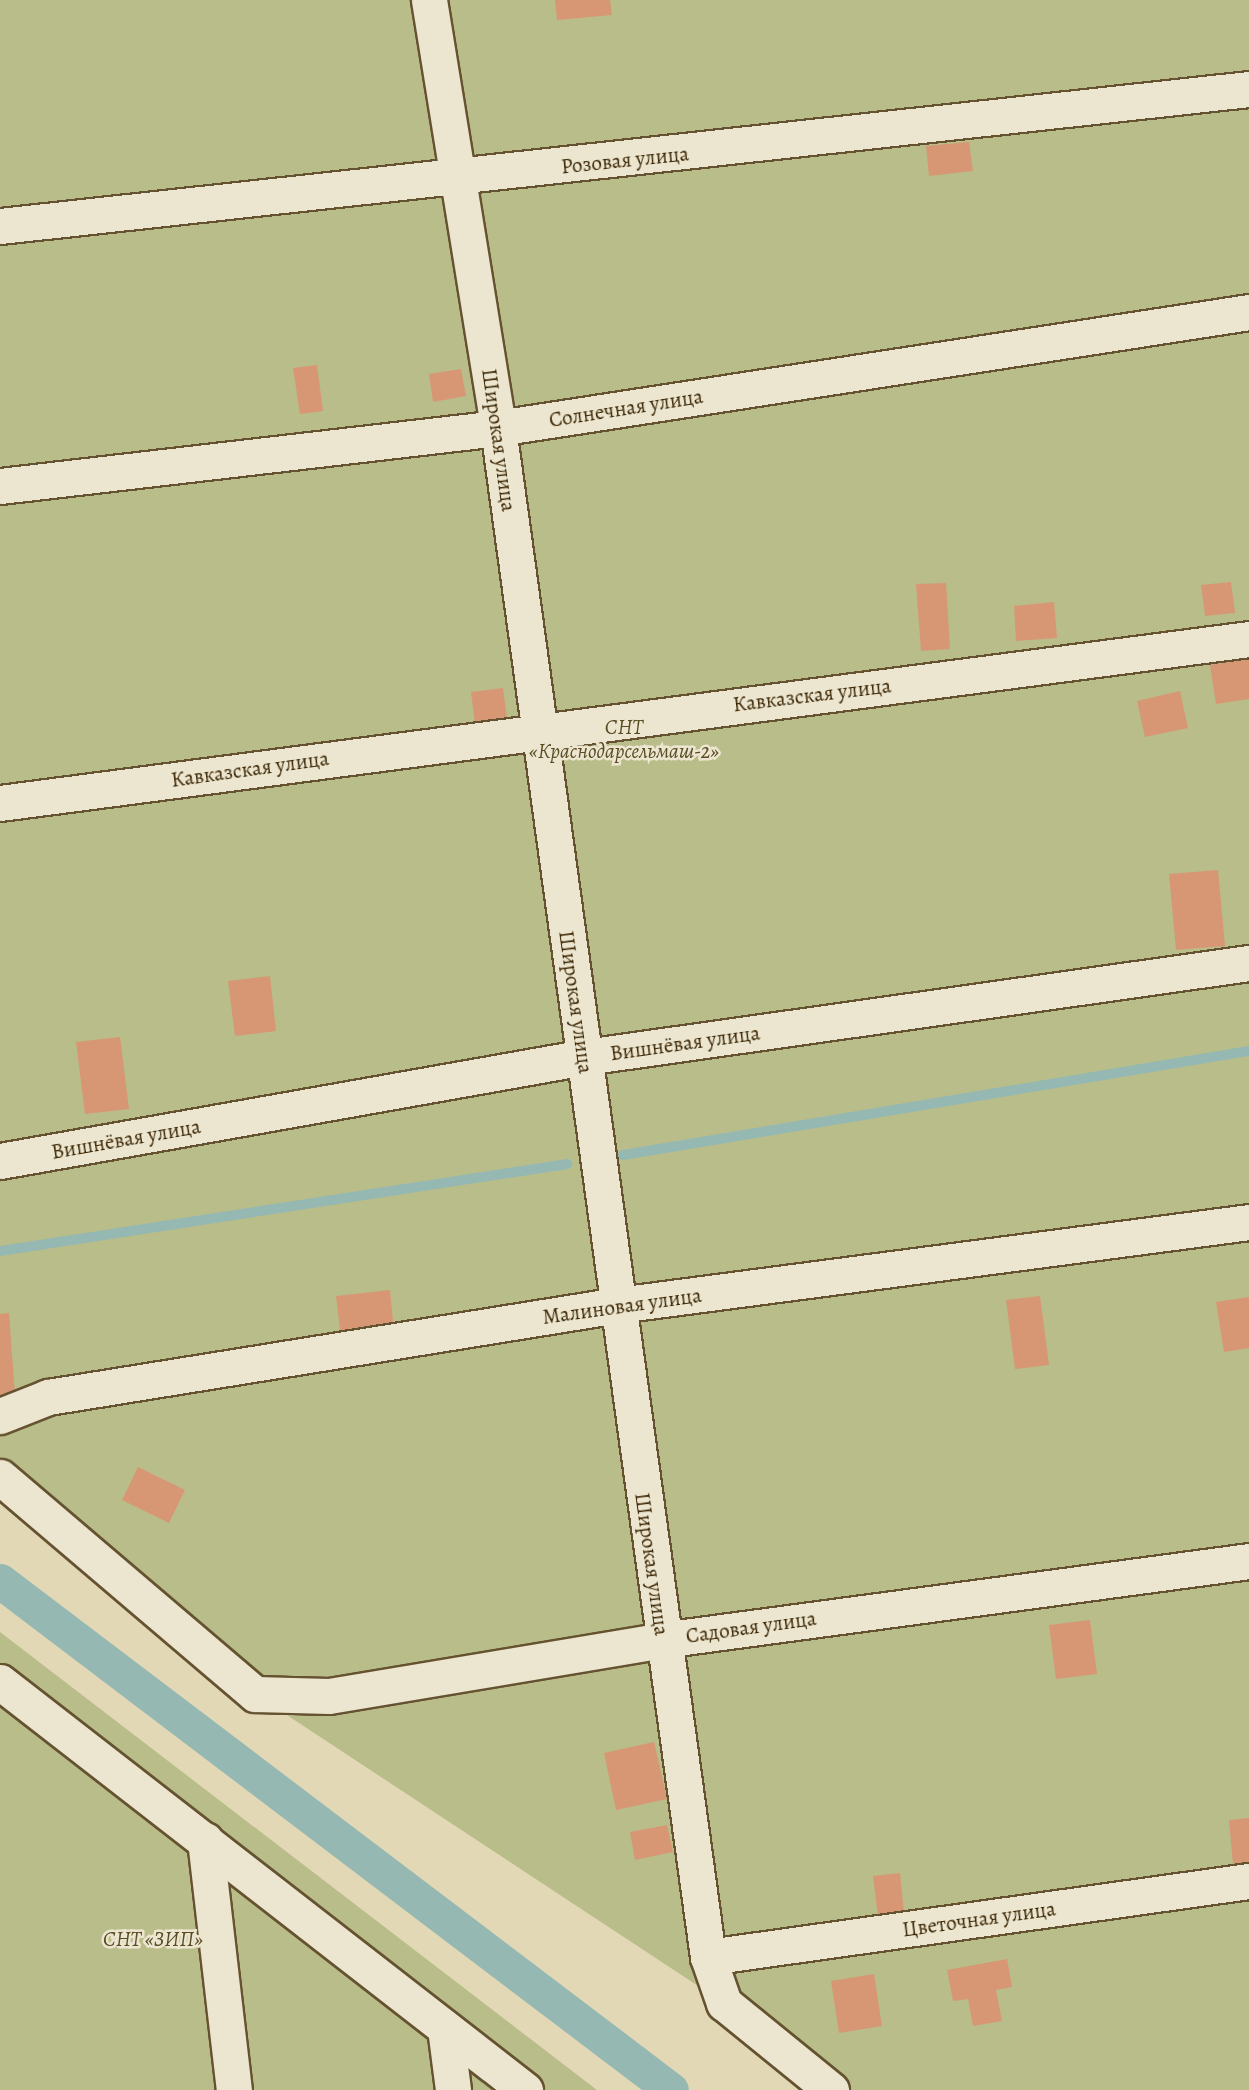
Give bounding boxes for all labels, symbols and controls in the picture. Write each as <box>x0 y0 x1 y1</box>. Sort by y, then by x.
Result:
street label: Розовая улица <box>560 141 690 179</box>
street label: Широкая улица <box>476 367 522 513</box>
street label: Солнечная улица <box>547 383 705 433</box>
street label: Кавказская улица <box>731 673 893 717</box>
park label: СНТ «Краснодарсельмаш-2» <box>529 714 719 764</box>
street label: Кавказская улица <box>169 745 331 793</box>
street label: Широкая улица <box>553 929 599 1075</box>
street label: Вишнёвая улица <box>608 1020 762 1066</box>
street label: Вишнёвая улица <box>49 1113 203 1165</box>
street label: Малиновая улица <box>541 1282 703 1330</box>
street label: Широкая улица <box>629 1491 675 1637</box>
street label: Садовая улица <box>684 1605 818 1649</box>
street label: Цветочная улица <box>901 1896 1057 1942</box>
park label: СНТ «ЗИП» <box>103 1926 203 1952</box>

